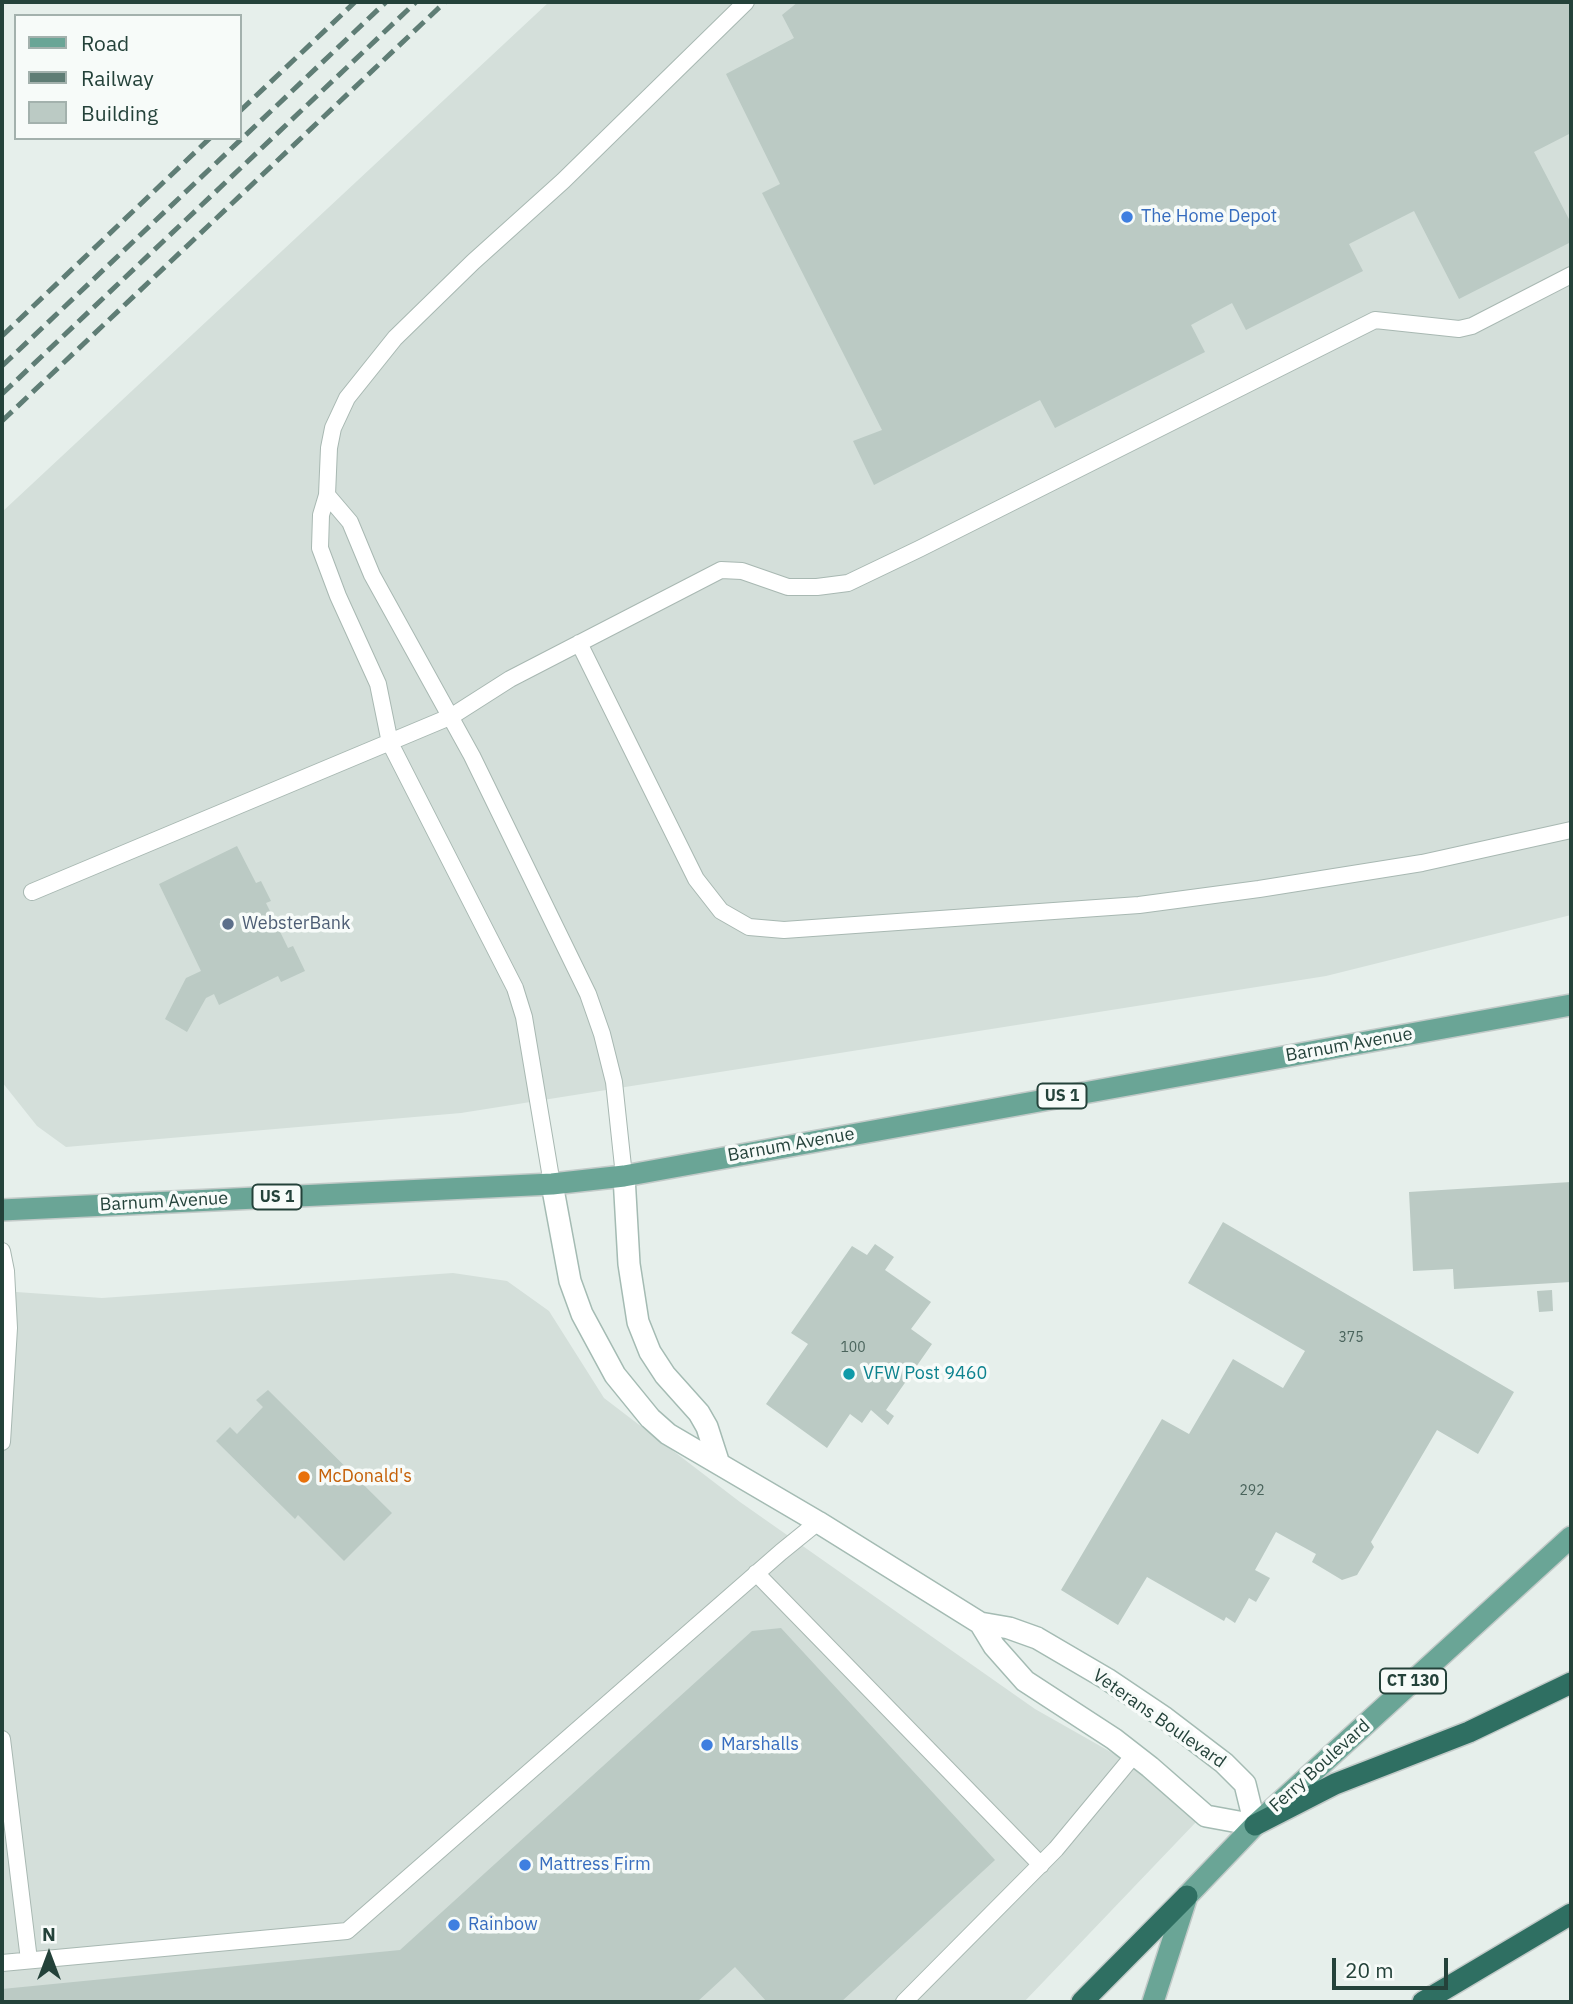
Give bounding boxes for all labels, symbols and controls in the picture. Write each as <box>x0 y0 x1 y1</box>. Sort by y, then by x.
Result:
legend <box>14 14 242 140</box>
text: Road <box>81 29 129 57</box>
text: Railway <box>81 64 154 92</box>
text: Building <box>81 99 158 127</box>
place label: The Home Depot <box>1141 206 1277 228</box>
marker: The Home Depot <box>1119 209 1135 225</box>
place label: WebsterBank <box>242 913 351 935</box>
marker: WebsterBank <box>220 916 236 932</box>
street label: Barnum Avenue <box>1284 1023 1414 1067</box>
road number: US 1 <box>1038 1084 1086 1108</box>
street label: Barnum Avenue <box>726 1123 856 1167</box>
road number: US 1 <box>252 1184 302 1210</box>
street label: Barnum Avenue <box>99 1188 229 1216</box>
house number: 375 <box>1338 1330 1364 1346</box>
house number: 100 <box>840 1340 866 1356</box>
place label: VFW Post 9460 <box>863 1363 987 1385</box>
marker: VFW Post 9460 <box>841 1366 857 1382</box>
place label: McDonald's <box>318 1466 412 1488</box>
marker: McDonald's <box>296 1469 312 1485</box>
house number: 292 <box>1239 1483 1265 1499</box>
street label: Veterans Boulevard <box>1088 1665 1230 1773</box>
road number: CT 130 <box>1380 1668 1446 1694</box>
street label: Ferry Boulevard <box>1265 1715 1375 1817</box>
place label: Marshalls <box>721 1734 799 1756</box>
marker: Marshalls <box>699 1737 715 1753</box>
place label: Mattress Firm <box>539 1854 651 1876</box>
marker: Mattress Firm <box>517 1857 533 1873</box>
place label: Rainbow <box>468 1914 538 1936</box>
marker: Rainbow <box>446 1917 462 1933</box>
north arrow <box>14 1920 84 1990</box>
text: N <box>42 1922 56 1946</box>
scale bar <box>1335 1944 1450 1988</box>
text: 20 m <box>1345 1956 1394 1984</box>

